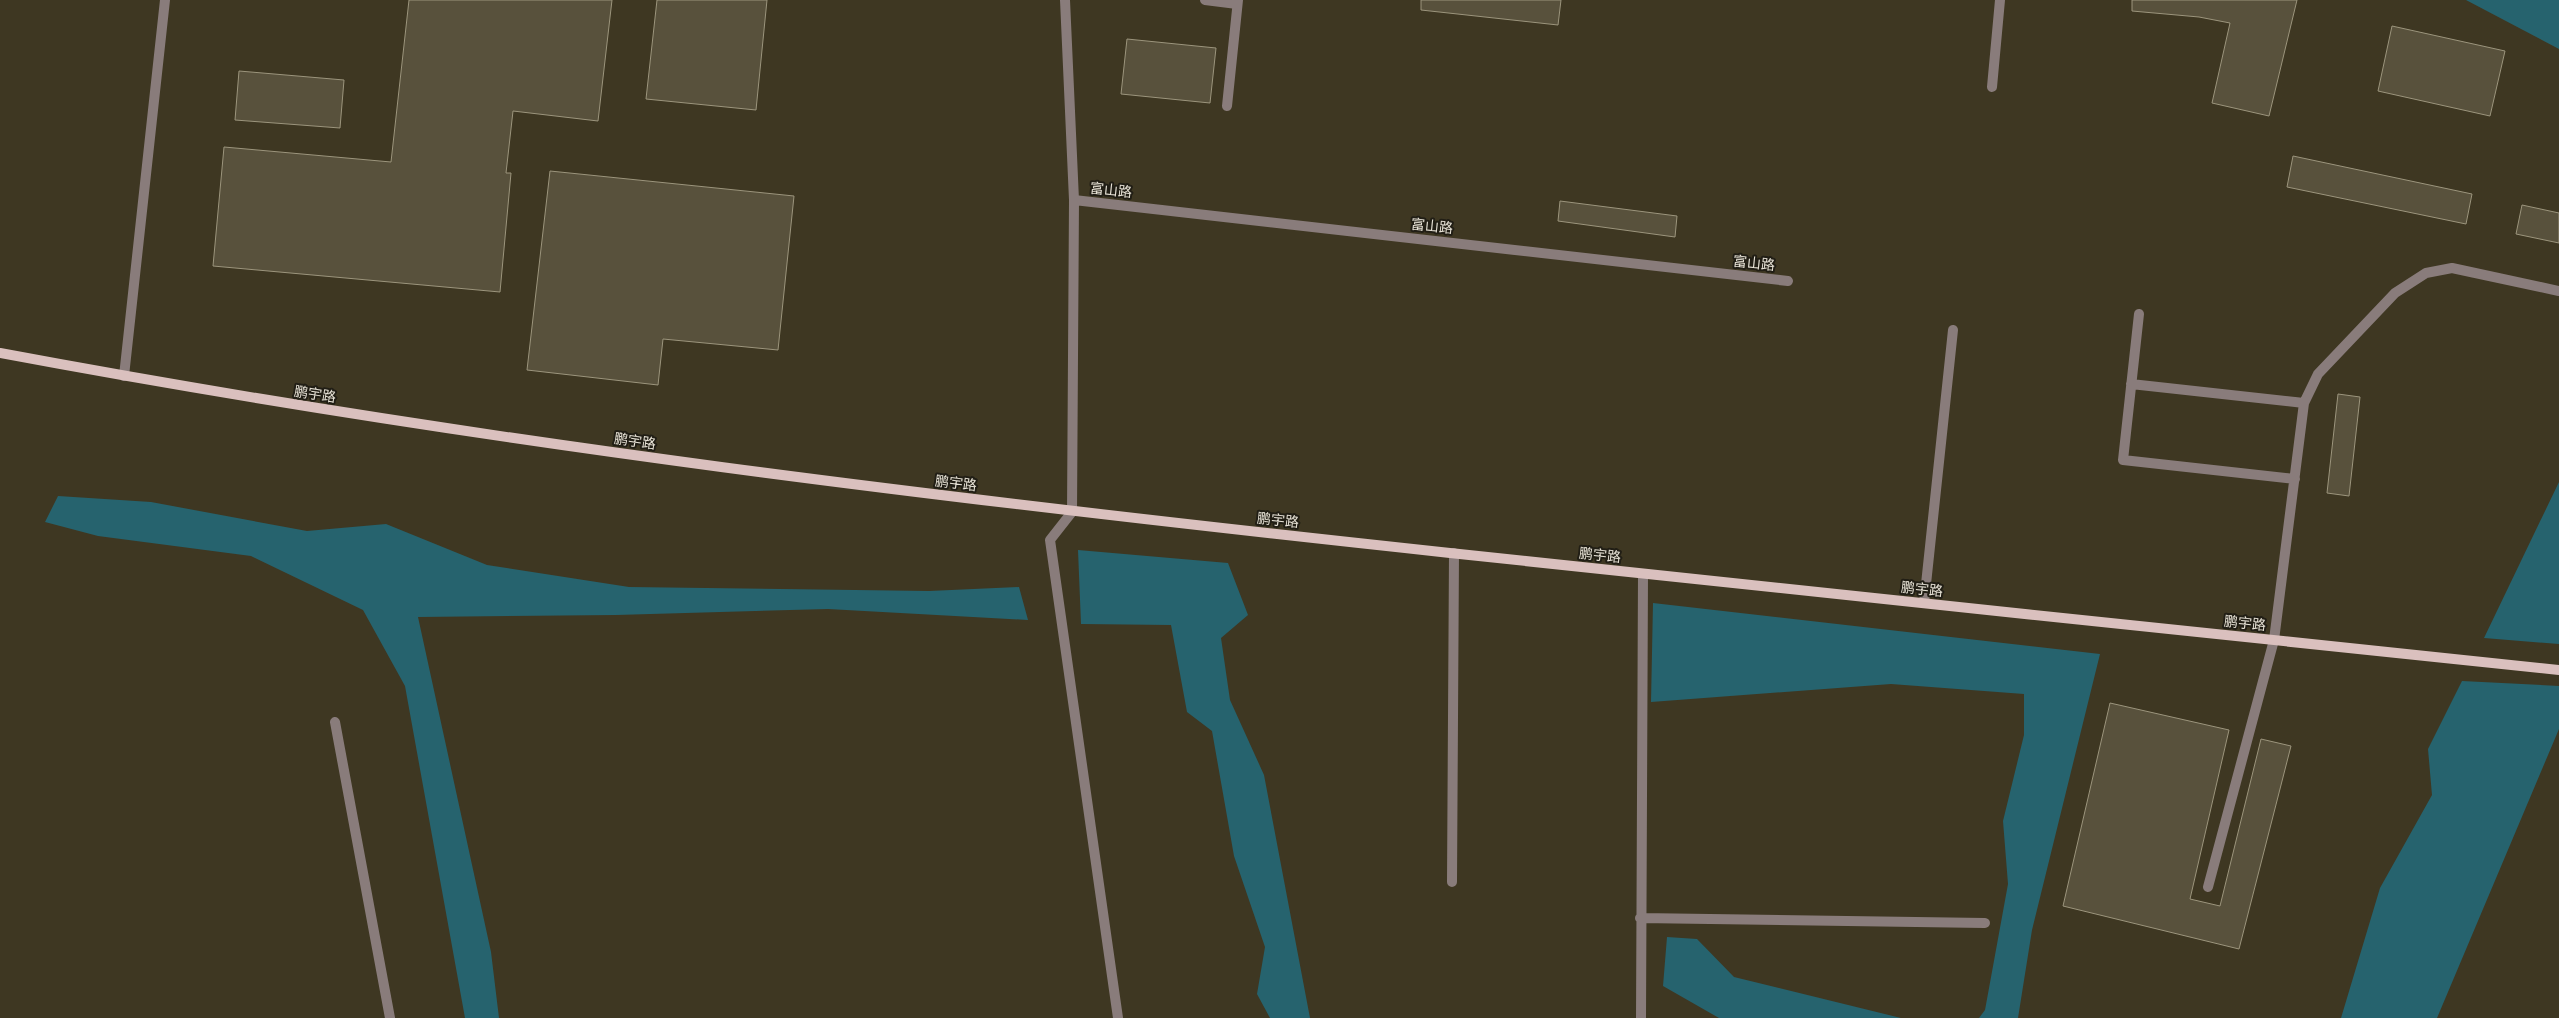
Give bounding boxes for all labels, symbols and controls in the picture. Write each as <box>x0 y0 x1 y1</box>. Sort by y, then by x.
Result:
street label: 富山路 <box>1089 180 1133 200</box>
street label: 富山路 <box>1410 216 1454 236</box>
street label: 富山路 <box>1732 253 1776 273</box>
street label: 鹏宇路 <box>293 383 337 405</box>
street label: 鹏宇路 <box>613 430 657 452</box>
street label: 鹏宇路 <box>934 473 978 493</box>
street label: 鹏宇路 <box>1256 510 1300 530</box>
street label: 鹏宇路 <box>1578 545 1622 565</box>
street label: 鹏宇路 <box>1900 579 1944 599</box>
street label: 鹏宇路 <box>2223 613 2267 633</box>

